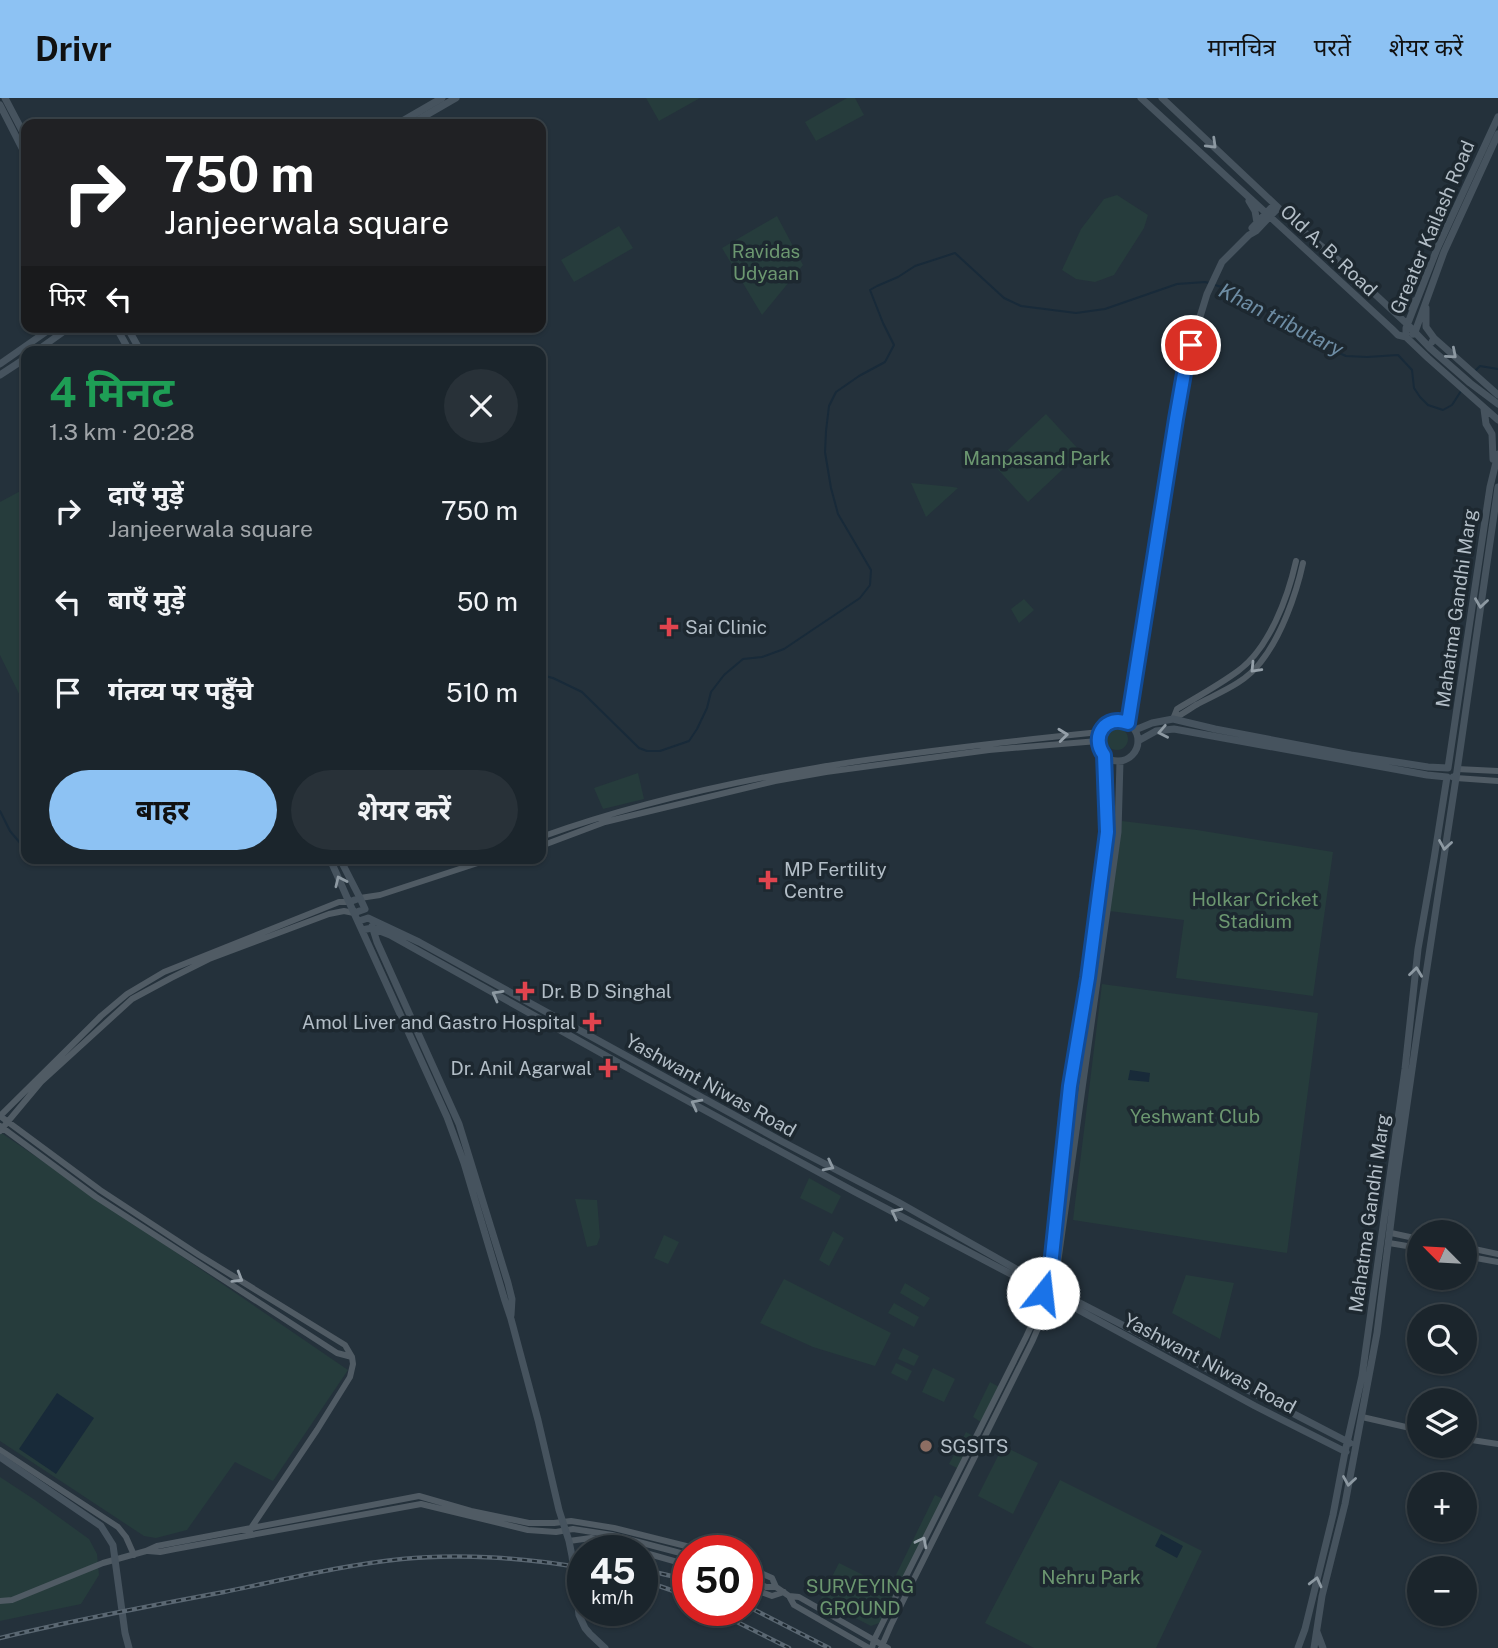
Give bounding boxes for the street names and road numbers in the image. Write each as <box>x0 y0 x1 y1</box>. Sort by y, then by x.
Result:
street label: Greater Kailash Road <box>1385 137 1479 317</box>
street label: Old A. B. Road <box>1276 200 1382 300</box>
street label: Mahatma Gandhi Marg <box>1431 507 1481 709</box>
street label: Yashwant Niwas Road <box>622 1029 800 1141</box>
street label: Mahatma Gandhi Marg <box>1344 1112 1394 1314</box>
street label: Yashwant Niwas Road <box>1120 1308 1300 1418</box>

